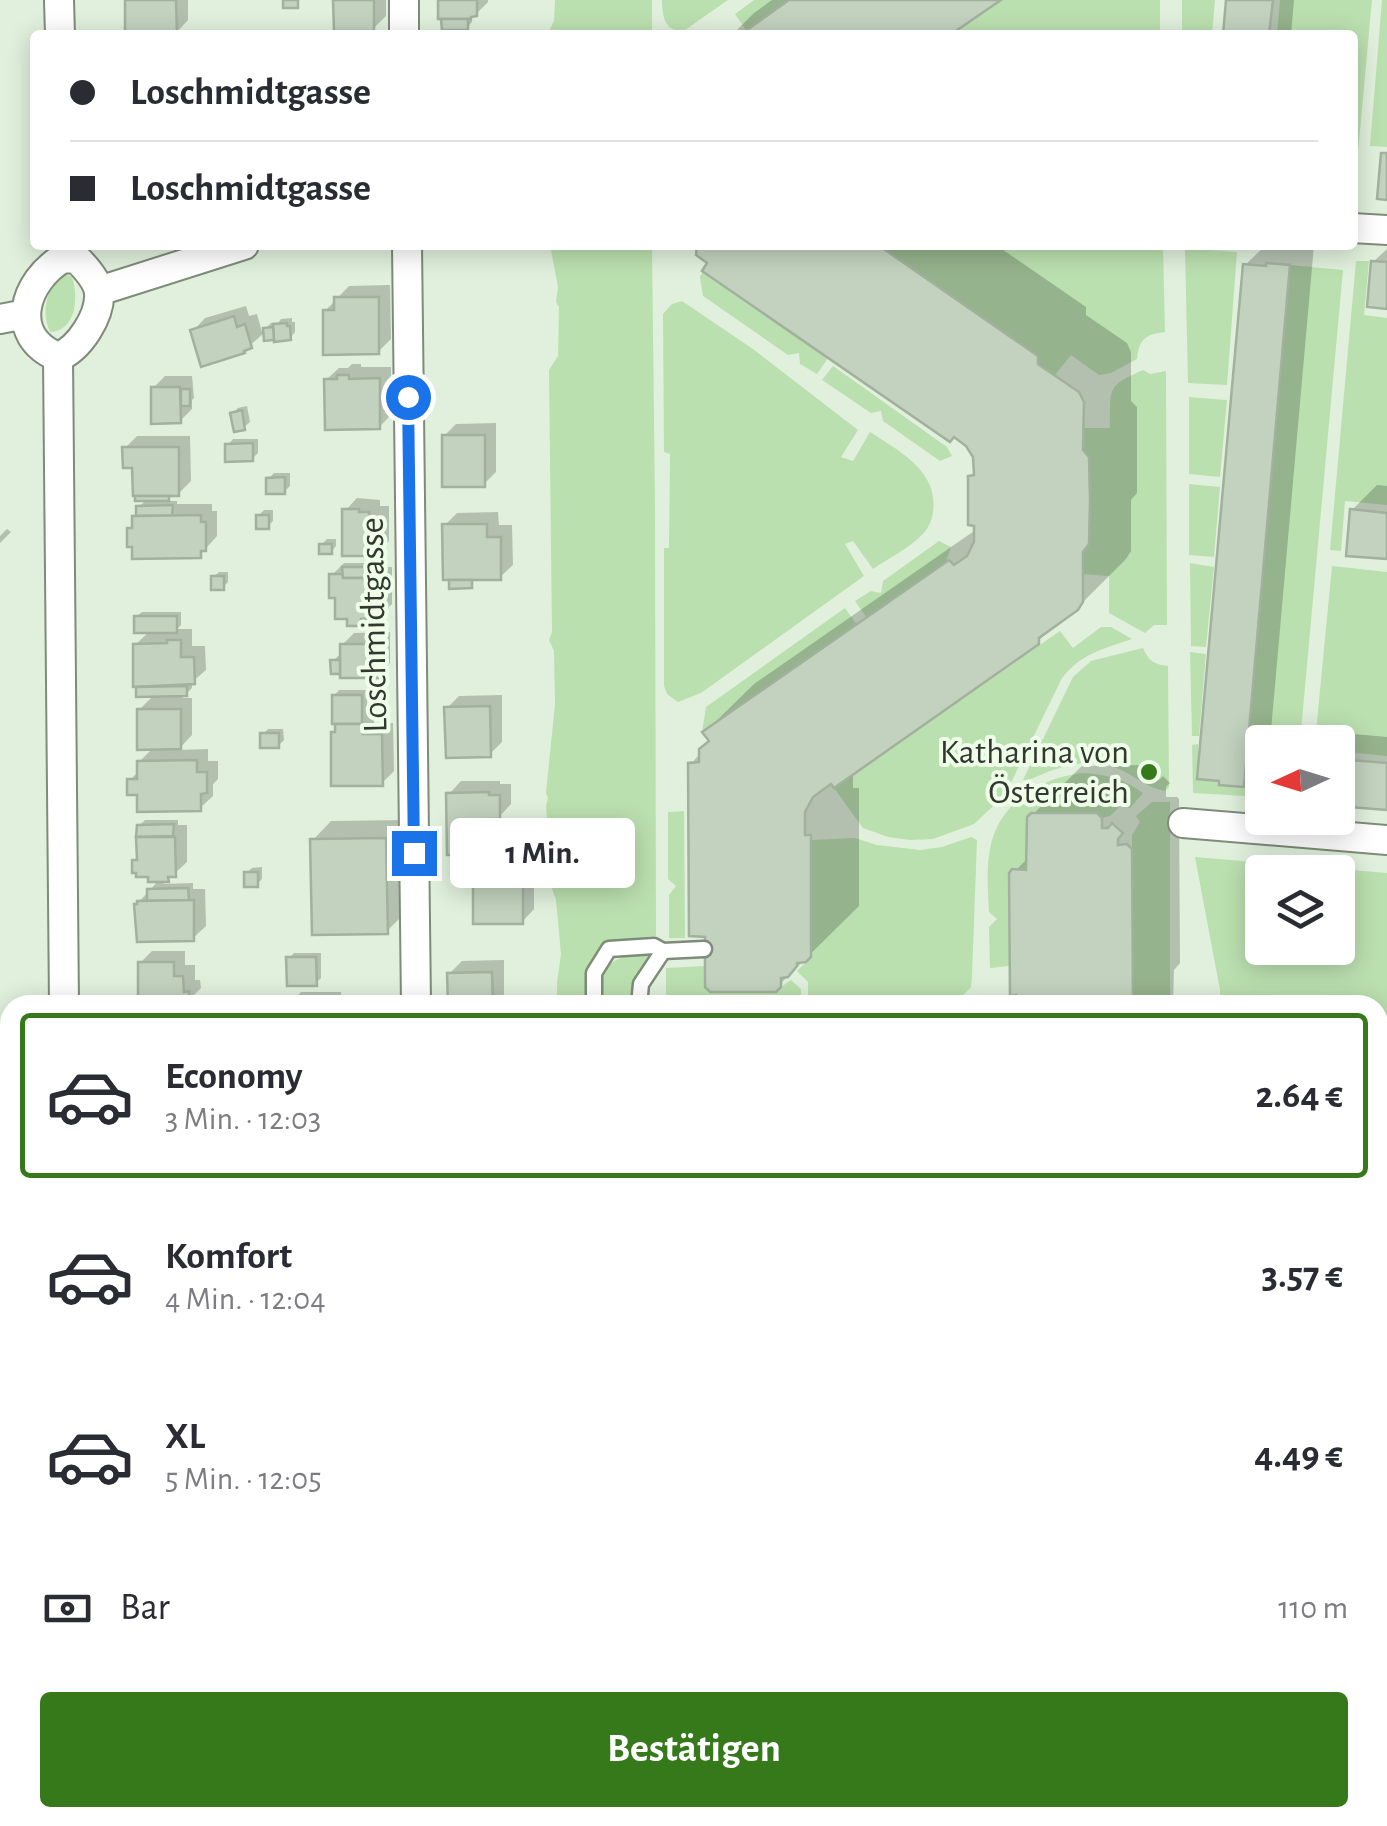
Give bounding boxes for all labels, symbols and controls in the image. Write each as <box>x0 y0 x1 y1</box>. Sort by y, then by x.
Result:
text: Loschmidtgasse <box>130 74 371 112</box>
text: Loschmidtgasse <box>130 170 371 208</box>
route start <box>386 375 431 420</box>
street label: Loschmidtgasse <box>355 517 393 733</box>
north arrow <box>1245 725 1355 835</box>
map controls <box>1245 725 1355 965</box>
place label: Katharina von Österreich <box>940 735 1129 810</box>
marker: Katharina von Österreich <box>1138 761 1160 783</box>
callout: 1 Min. <box>449 818 634 888</box>
route end <box>392 831 437 876</box>
text: 1 Min. <box>505 837 580 869</box>
button: layers <box>1245 855 1355 965</box>
icon: car <box>45 1051 135 1141</box>
text: Economy <box>165 1058 303 1096</box>
text: 2.64 € <box>1255 1077 1343 1115</box>
text: 3 Min. · 12:03 <box>165 1103 321 1135</box>
icon: car <box>45 1231 135 1321</box>
text: Komfort <box>165 1238 292 1276</box>
text: 3.57 € <box>1262 1257 1343 1295</box>
text: 4 Min. · 12:04 <box>165 1283 326 1315</box>
icon: car <box>45 1411 135 1501</box>
text: XL <box>165 1418 205 1456</box>
text: 4.49 € <box>1254 1437 1343 1475</box>
text: 5 Min. · 12:05 <box>165 1463 322 1495</box>
icon: cash <box>40 1581 95 1636</box>
text: Bar <box>120 1589 170 1627</box>
text: 110 m <box>1278 1592 1348 1624</box>
button: Bestätigen <box>40 1692 1348 1807</box>

